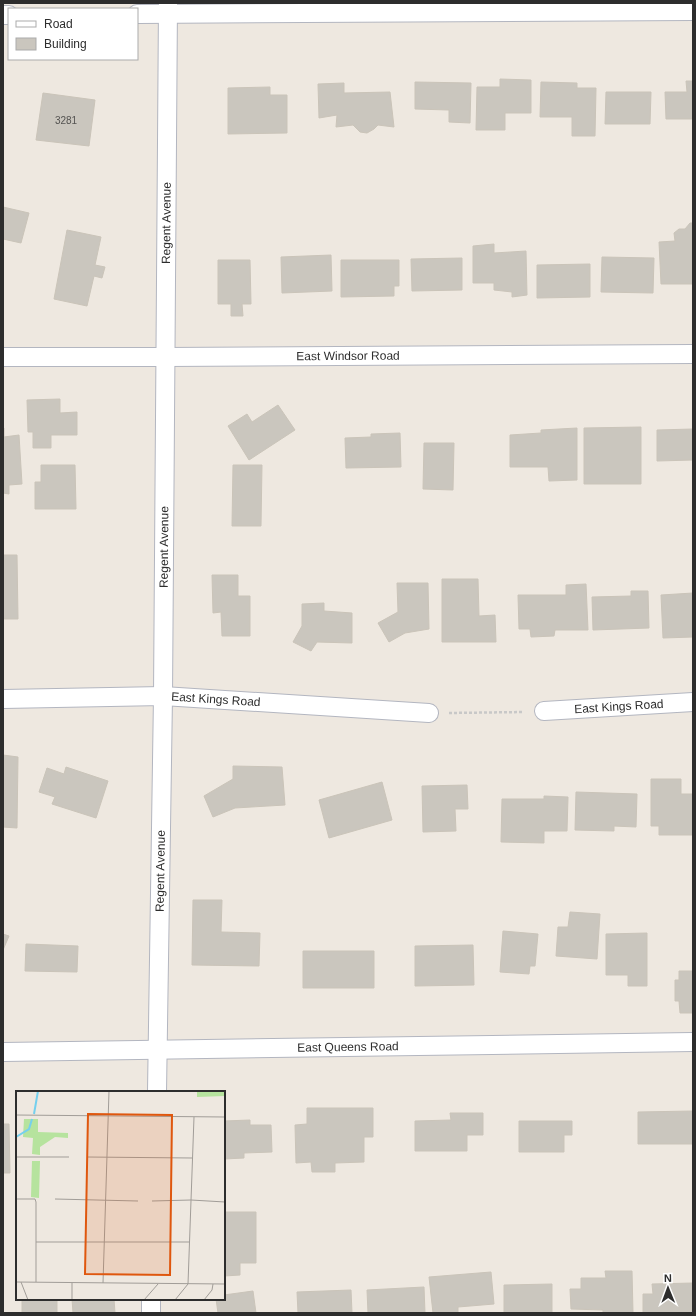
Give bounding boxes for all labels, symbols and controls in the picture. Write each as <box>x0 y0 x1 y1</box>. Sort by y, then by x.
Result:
legend <box>8 8 138 60</box>
text: Road <box>44 17 73 31</box>
text: Building <box>44 37 87 51</box>
house number: 3281 <box>55 115 78 126</box>
street label: Regent Avenue <box>159 182 174 264</box>
street label: East Windsor Road <box>296 349 400 363</box>
street label: Regent Avenue <box>157 506 171 588</box>
street label: East Kings Road <box>171 690 261 709</box>
street label: East Kings Road <box>574 697 664 716</box>
street label: Regent Avenue <box>153 830 168 912</box>
street label: East Queens Road <box>297 1039 399 1055</box>
inset map <box>16 1091 225 1300</box>
north arrow <box>648 1268 688 1308</box>
text: N <box>664 1272 672 1284</box>

